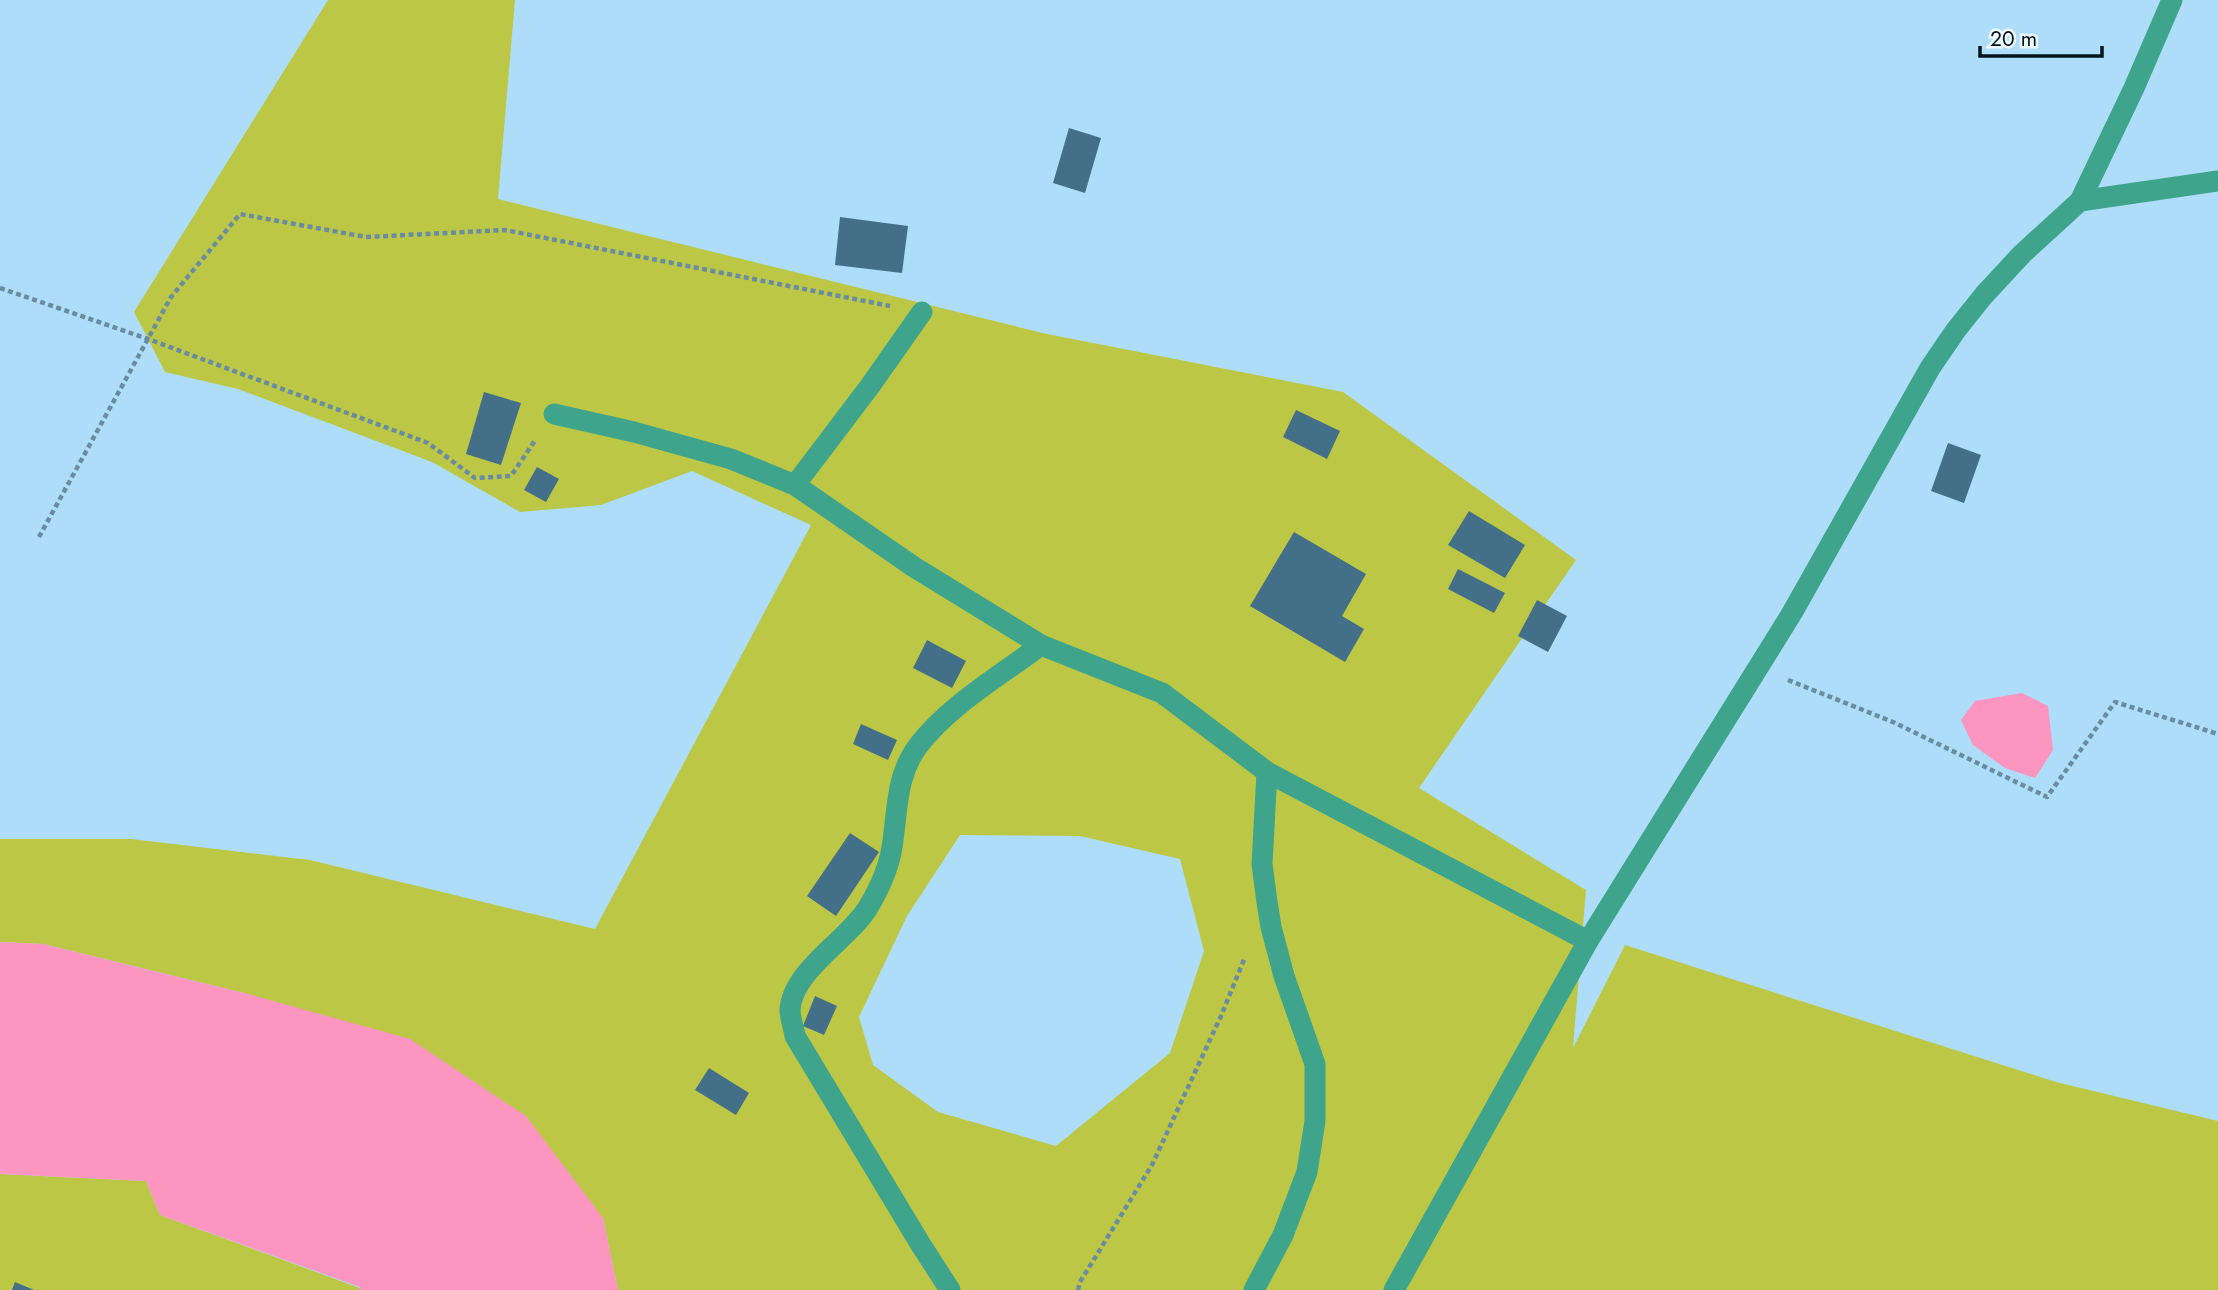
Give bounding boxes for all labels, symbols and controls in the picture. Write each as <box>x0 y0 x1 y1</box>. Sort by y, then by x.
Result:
scale bar <box>1980 14 2102 58</box>
text: 20 m <box>1990 24 2037 54</box>

